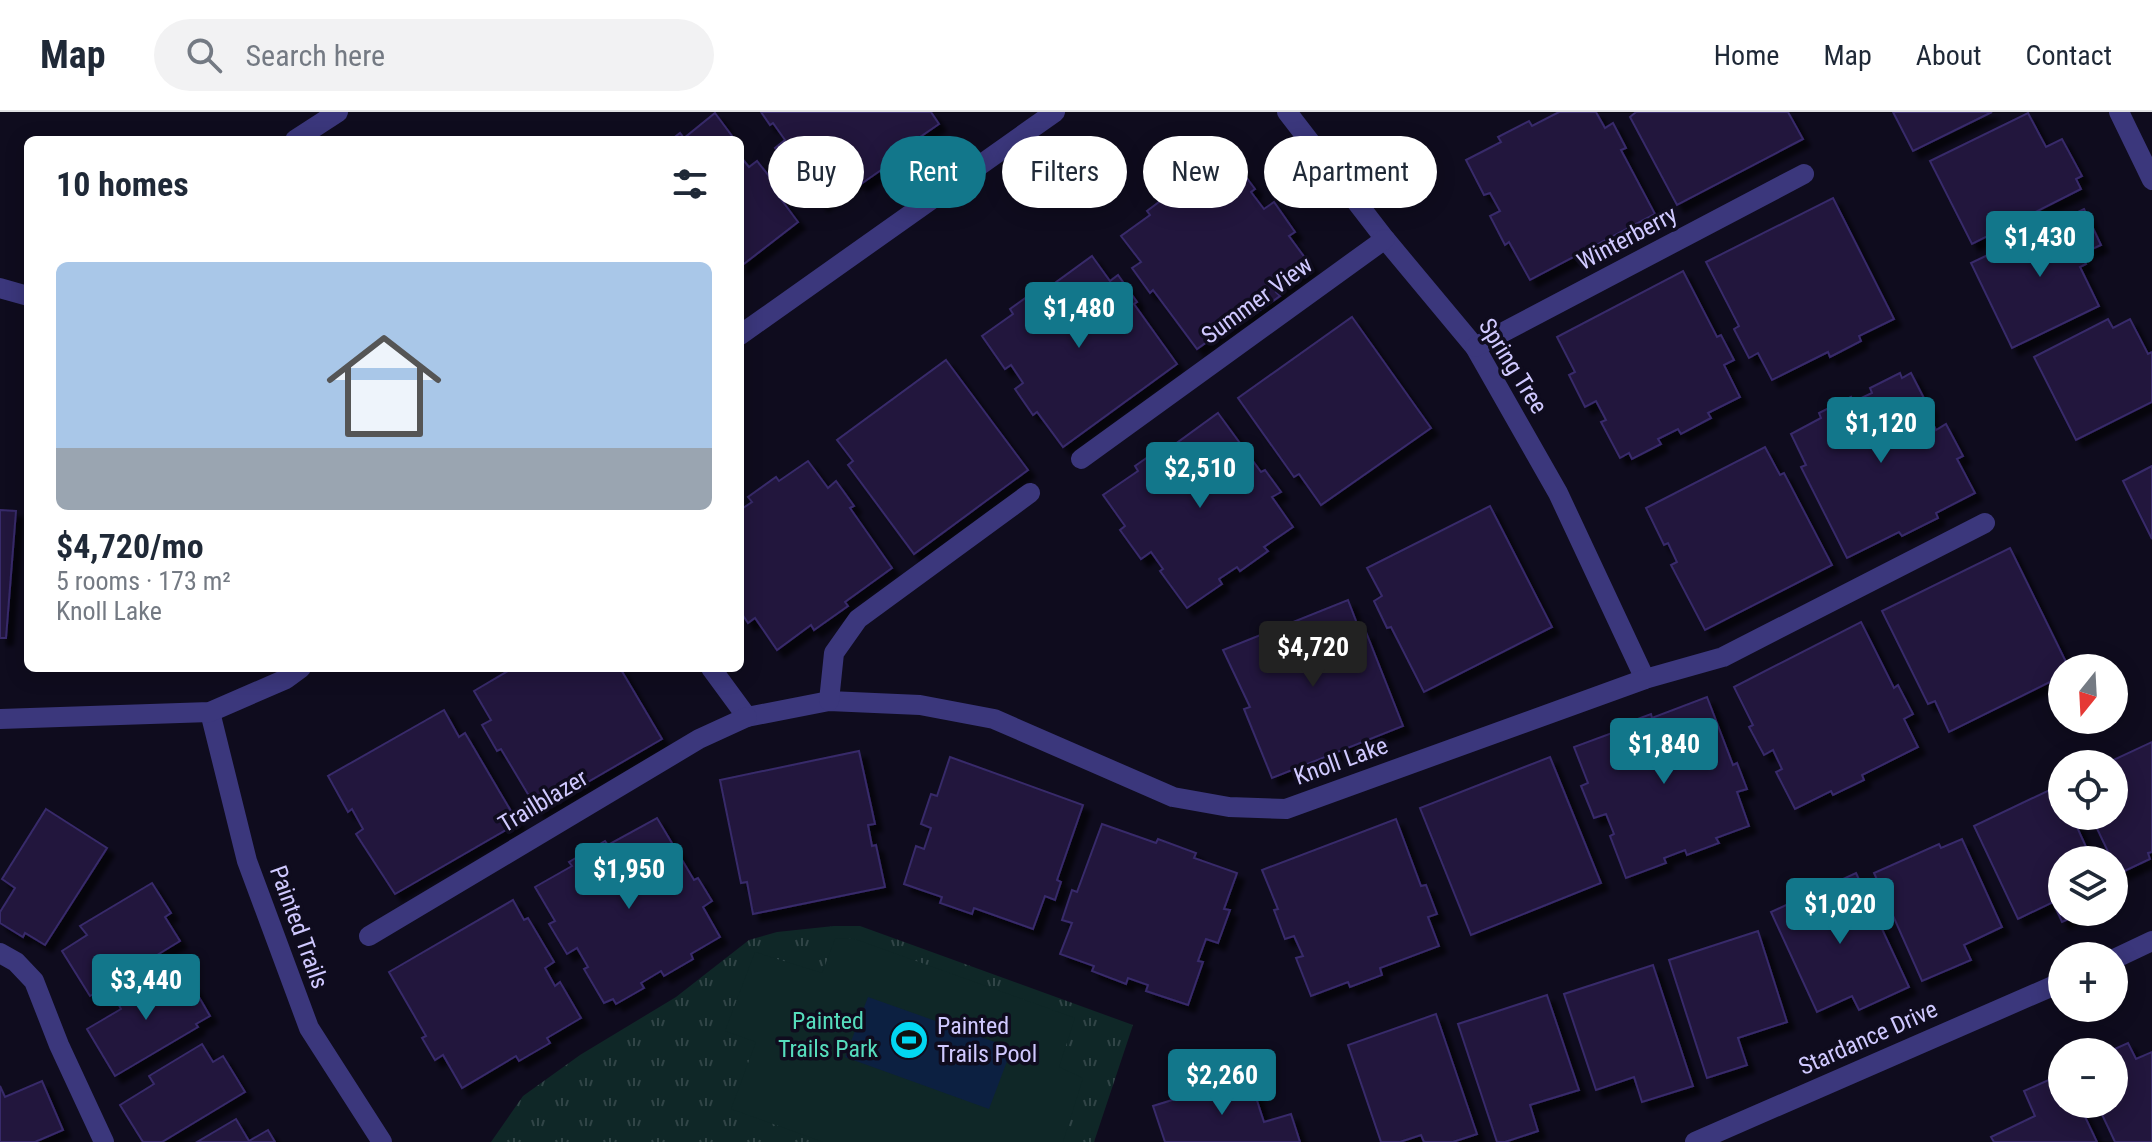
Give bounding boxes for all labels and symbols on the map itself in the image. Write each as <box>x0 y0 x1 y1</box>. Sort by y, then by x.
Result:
street label: Winterberry <box>1572 200 1682 276</box>
pin: $1,430 <box>1975 211 2105 279</box>
street label: Summer View <box>1196 250 1318 350</box>
pin: $1,480 <box>1014 282 1144 350</box>
street label: Spring Tree <box>1473 313 1553 419</box>
pin: $1,120 <box>1816 397 1946 465</box>
pin: $2,510 <box>1135 442 1265 510</box>
pin: $4,720 <box>1248 621 1378 689</box>
north arrow <box>2048 654 2128 734</box>
pin: $1,840 <box>1599 718 1729 786</box>
street label: Knoll Lake <box>1290 731 1392 791</box>
street label: Trailblazer <box>493 764 593 838</box>
pin: $1,950 <box>564 843 694 911</box>
street label: Painted Trails <box>264 862 334 992</box>
pin: $1,020 <box>1775 878 1905 946</box>
pin: $3,440 <box>81 954 211 1022</box>
street label: Stardance Drive <box>1794 995 1942 1081</box>
park label: Painted Trails Park <box>778 1007 878 1063</box>
place label: Painted Trails Pool <box>937 1012 1037 1068</box>
sports icon: Painted Trails Pool <box>888 1019 930 1061</box>
pin: $2,260 <box>1157 1049 1287 1117</box>

